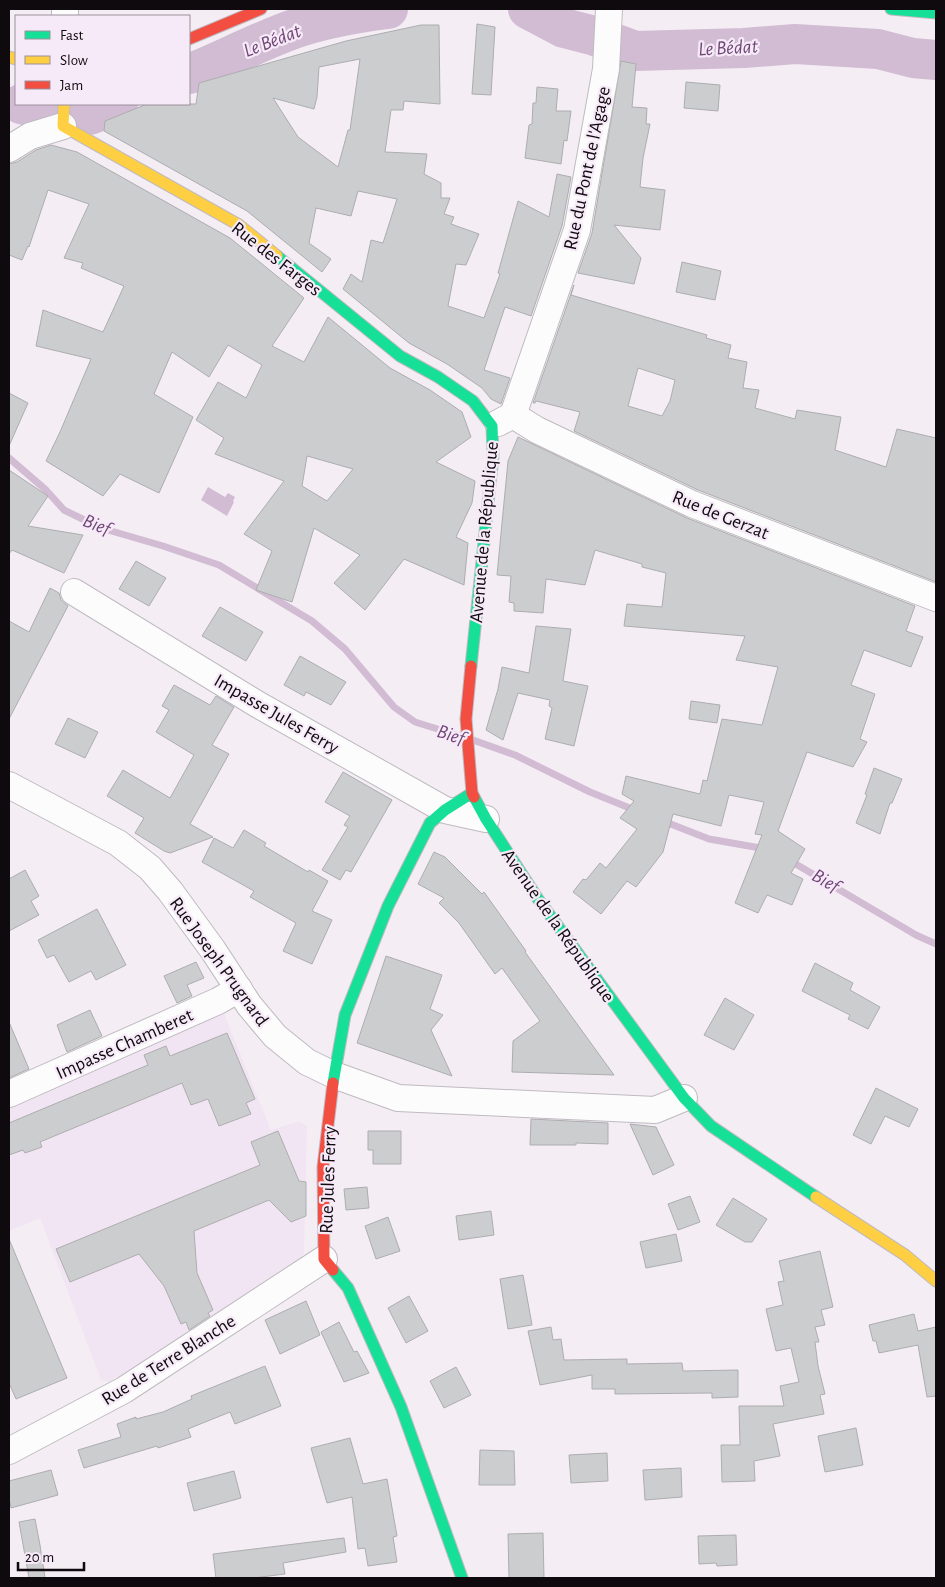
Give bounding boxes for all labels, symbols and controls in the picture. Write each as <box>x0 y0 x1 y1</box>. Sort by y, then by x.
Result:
legend <box>15 15 190 105</box>
water label: Le Bédat <box>241 21 304 61</box>
text: Fast <box>60 28 84 43</box>
water label: Le Bédat <box>698 36 759 60</box>
text: Slow <box>60 53 88 68</box>
text: Jam <box>60 78 83 93</box>
street label: Rue du Pont de l'Agage <box>561 85 614 252</box>
street label: Rue des Farges <box>228 218 324 300</box>
street label: Avenue de la République <box>467 441 502 624</box>
street label: Rue de Gerzat <box>670 487 771 543</box>
water label: Bief <box>80 510 116 541</box>
street label: Impasse Jules Ferry <box>211 671 342 758</box>
water label: Bief <box>434 721 470 750</box>
street label: Avenue de la République <box>498 846 618 1006</box>
water label: Bief <box>808 865 845 898</box>
street label: Rue Joseph Prugnard <box>166 894 272 1030</box>
street label: Impasse Chamberet <box>53 1006 196 1083</box>
street label: Rue Jules Ferry <box>317 1126 340 1234</box>
street label: Rue de Terre Blanche <box>99 1311 239 1409</box>
scale bar <box>18 1540 84 1572</box>
text: 20 m <box>25 1550 54 1565</box>

